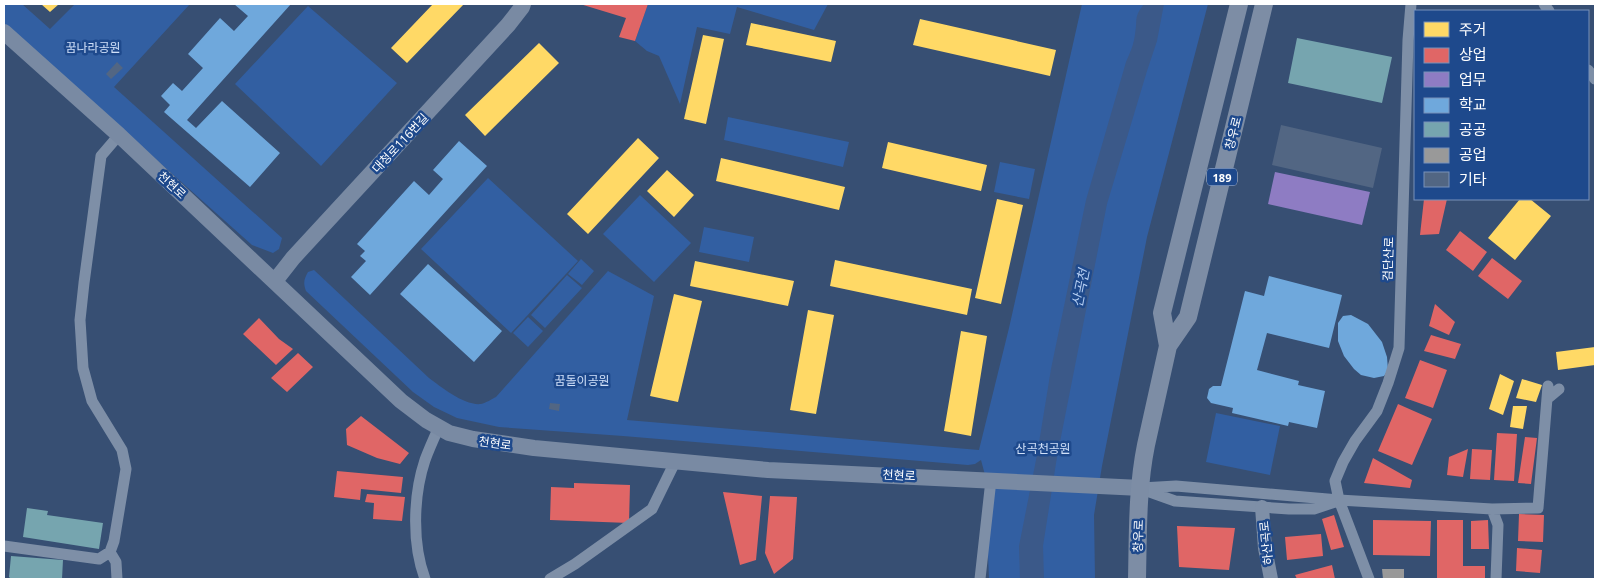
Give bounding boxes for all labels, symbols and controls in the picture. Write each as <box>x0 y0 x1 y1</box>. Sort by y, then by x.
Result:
legend <box>1414 10 1589 200</box>
text: 주거 <box>1459 19 1487 39</box>
park label: 꿈나라공원 <box>65 39 121 56</box>
text: 상업 <box>1459 44 1487 64</box>
text: 업무 <box>1459 69 1487 89</box>
text: 학교 <box>1459 94 1487 114</box>
street label: 대청로116번길 <box>368 109 432 177</box>
street label: 창우로 <box>1221 115 1245 151</box>
text: 공공 <box>1459 119 1487 139</box>
text: 공업 <box>1459 144 1487 164</box>
street label: 천현로 <box>154 167 190 203</box>
road number: 189 <box>1207 168 1237 186</box>
text: 기타 <box>1459 169 1487 189</box>
street label: 검단산로 <box>1379 237 1397 281</box>
water label: 산곡천 <box>1067 266 1093 309</box>
park label: 꿈돌이공원 <box>554 372 610 389</box>
street label: 천현로 <box>477 432 513 454</box>
park label: 산곡천공원 <box>1015 440 1071 457</box>
street label: 천현로 <box>882 466 916 484</box>
street label: 창우로 <box>1129 519 1147 553</box>
street label: 하산곡로 <box>1255 520 1277 566</box>

